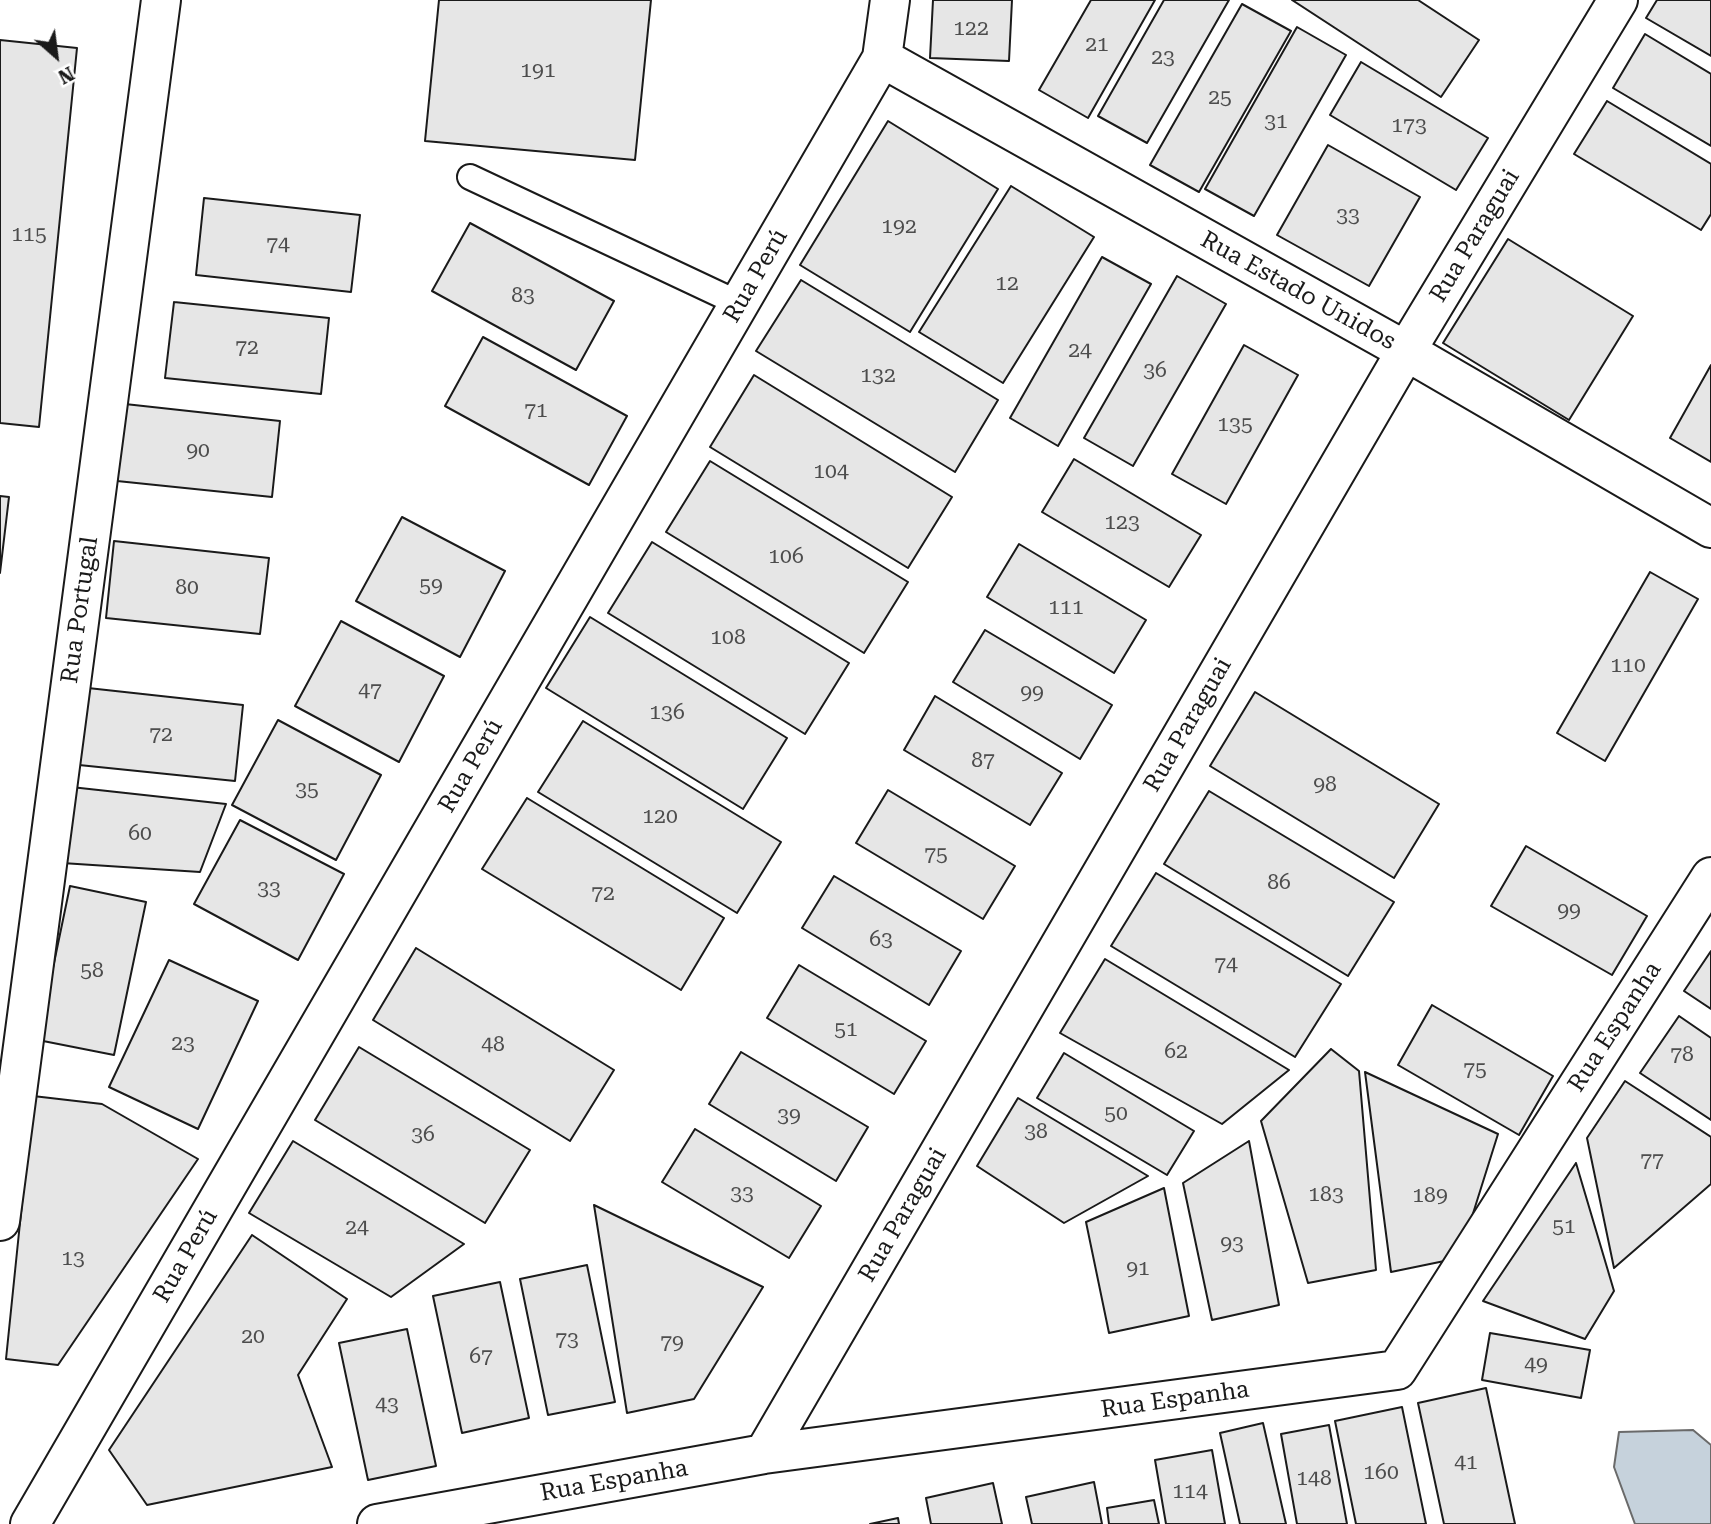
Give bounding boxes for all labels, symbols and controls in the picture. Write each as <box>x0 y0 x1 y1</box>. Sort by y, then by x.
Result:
house number: 122 <box>953 16 989 42</box>
north arrow <box>21 21 91 91</box>
house number: 21 <box>1085 32 1109 58</box>
house number: 23 <box>1151 45 1175 71</box>
house number: 191 <box>520 58 556 84</box>
text: N <box>54 61 78 89</box>
house number: 25 <box>1208 85 1232 111</box>
house number: 31 <box>1264 109 1288 135</box>
house number: 173 <box>1391 113 1427 139</box>
street label: Rua Paraguai <box>1424 164 1526 308</box>
house number: 33 <box>1336 203 1360 229</box>
house number: 192 <box>881 214 917 240</box>
house number: 115 <box>11 222 47 248</box>
street label: Rua Perú <box>718 224 794 328</box>
street label: Rua Estado Unidos <box>1195 225 1401 357</box>
house number: 74 <box>266 232 290 258</box>
house number: 12 <box>995 271 1019 297</box>
house number: 83 <box>511 283 535 309</box>
house number: 72 <box>235 335 259 361</box>
house number: 24 <box>1068 338 1092 364</box>
house number: 36 <box>1143 358 1167 384</box>
house number: 132 <box>860 363 896 389</box>
house number: 71 <box>524 398 548 424</box>
house number: 135 <box>1217 412 1253 438</box>
house number: 90 <box>186 438 210 464</box>
house number: 104 <box>813 459 849 485</box>
house number: 123 <box>1104 510 1140 536</box>
street label: Rua Portugal <box>55 535 105 685</box>
house number: 106 <box>768 544 804 570</box>
house number: 59 <box>419 573 443 599</box>
house number: 80 <box>175 575 199 601</box>
house number: 111 <box>1048 595 1084 621</box>
house number: 108 <box>710 625 746 651</box>
street label: Rua Paraguai <box>1138 653 1238 797</box>
house number: 110 <box>1610 653 1646 679</box>
house number: 47 <box>358 678 382 704</box>
house number: 99 <box>1020 680 1044 706</box>
house number: 136 <box>649 700 685 726</box>
street label: Rua Perú <box>433 714 509 818</box>
house number: 72 <box>149 722 173 748</box>
house number: 87 <box>971 748 995 774</box>
house number: 98 <box>1313 772 1337 798</box>
house number: 35 <box>295 777 319 803</box>
house number: 120 <box>642 804 678 830</box>
house number: 60 <box>128 821 152 847</box>
house number: 75 <box>924 842 948 868</box>
house number: 86 <box>1267 870 1291 896</box>
house number: 33 <box>257 876 281 902</box>
house number: 72 <box>591 881 615 907</box>
house number: 99 <box>1557 898 1581 924</box>
house number: 63 <box>869 927 893 953</box>
house number: 74 <box>1214 952 1238 978</box>
street label: Rua Espanha <box>1562 957 1668 1097</box>
house number: 58 <box>80 958 104 984</box>
house number: 51 <box>834 1017 858 1043</box>
house number: 23 <box>171 1031 195 1057</box>
house number: 48 <box>481 1032 505 1058</box>
house number: 62 <box>1164 1039 1188 1065</box>
house number: 78 <box>1670 1042 1694 1068</box>
house number: 75 <box>1463 1057 1487 1083</box>
house number: 50 <box>1104 1101 1128 1127</box>
house number: 39 <box>777 1103 801 1129</box>
house number: 38 <box>1024 1119 1048 1145</box>
house number: 36 <box>411 1122 435 1148</box>
street label: Rua Paraguai <box>853 1143 953 1287</box>
house number: 77 <box>1640 1148 1664 1174</box>
house number: 33 <box>730 1181 754 1207</box>
house number: 183 <box>1308 1182 1344 1208</box>
house number: 189 <box>1412 1183 1448 1209</box>
street label: Rua Perú <box>148 1204 224 1308</box>
house number: 51 <box>1552 1214 1576 1240</box>
house number: 24 <box>345 1215 369 1241</box>
house number: 93 <box>1220 1231 1244 1257</box>
house number: 13 <box>61 1246 85 1272</box>
house number: 91 <box>1126 1256 1150 1282</box>
house number: 20 <box>241 1324 265 1350</box>
house number: 73 <box>555 1327 579 1353</box>
house number: 79 <box>660 1330 684 1356</box>
house number: 67 <box>469 1344 493 1370</box>
house number: 49 <box>1524 1352 1548 1378</box>
street label: Rua Espanha <box>1099 1375 1251 1425</box>
house number: 43 <box>375 1392 399 1418</box>
house number: 41 <box>1454 1450 1478 1476</box>
street label: Rua Espanha <box>538 1454 690 1508</box>
house number: 160 <box>1363 1460 1399 1486</box>
house number: 148 <box>1296 1466 1332 1492</box>
house number: 114 <box>1172 1479 1208 1505</box>

